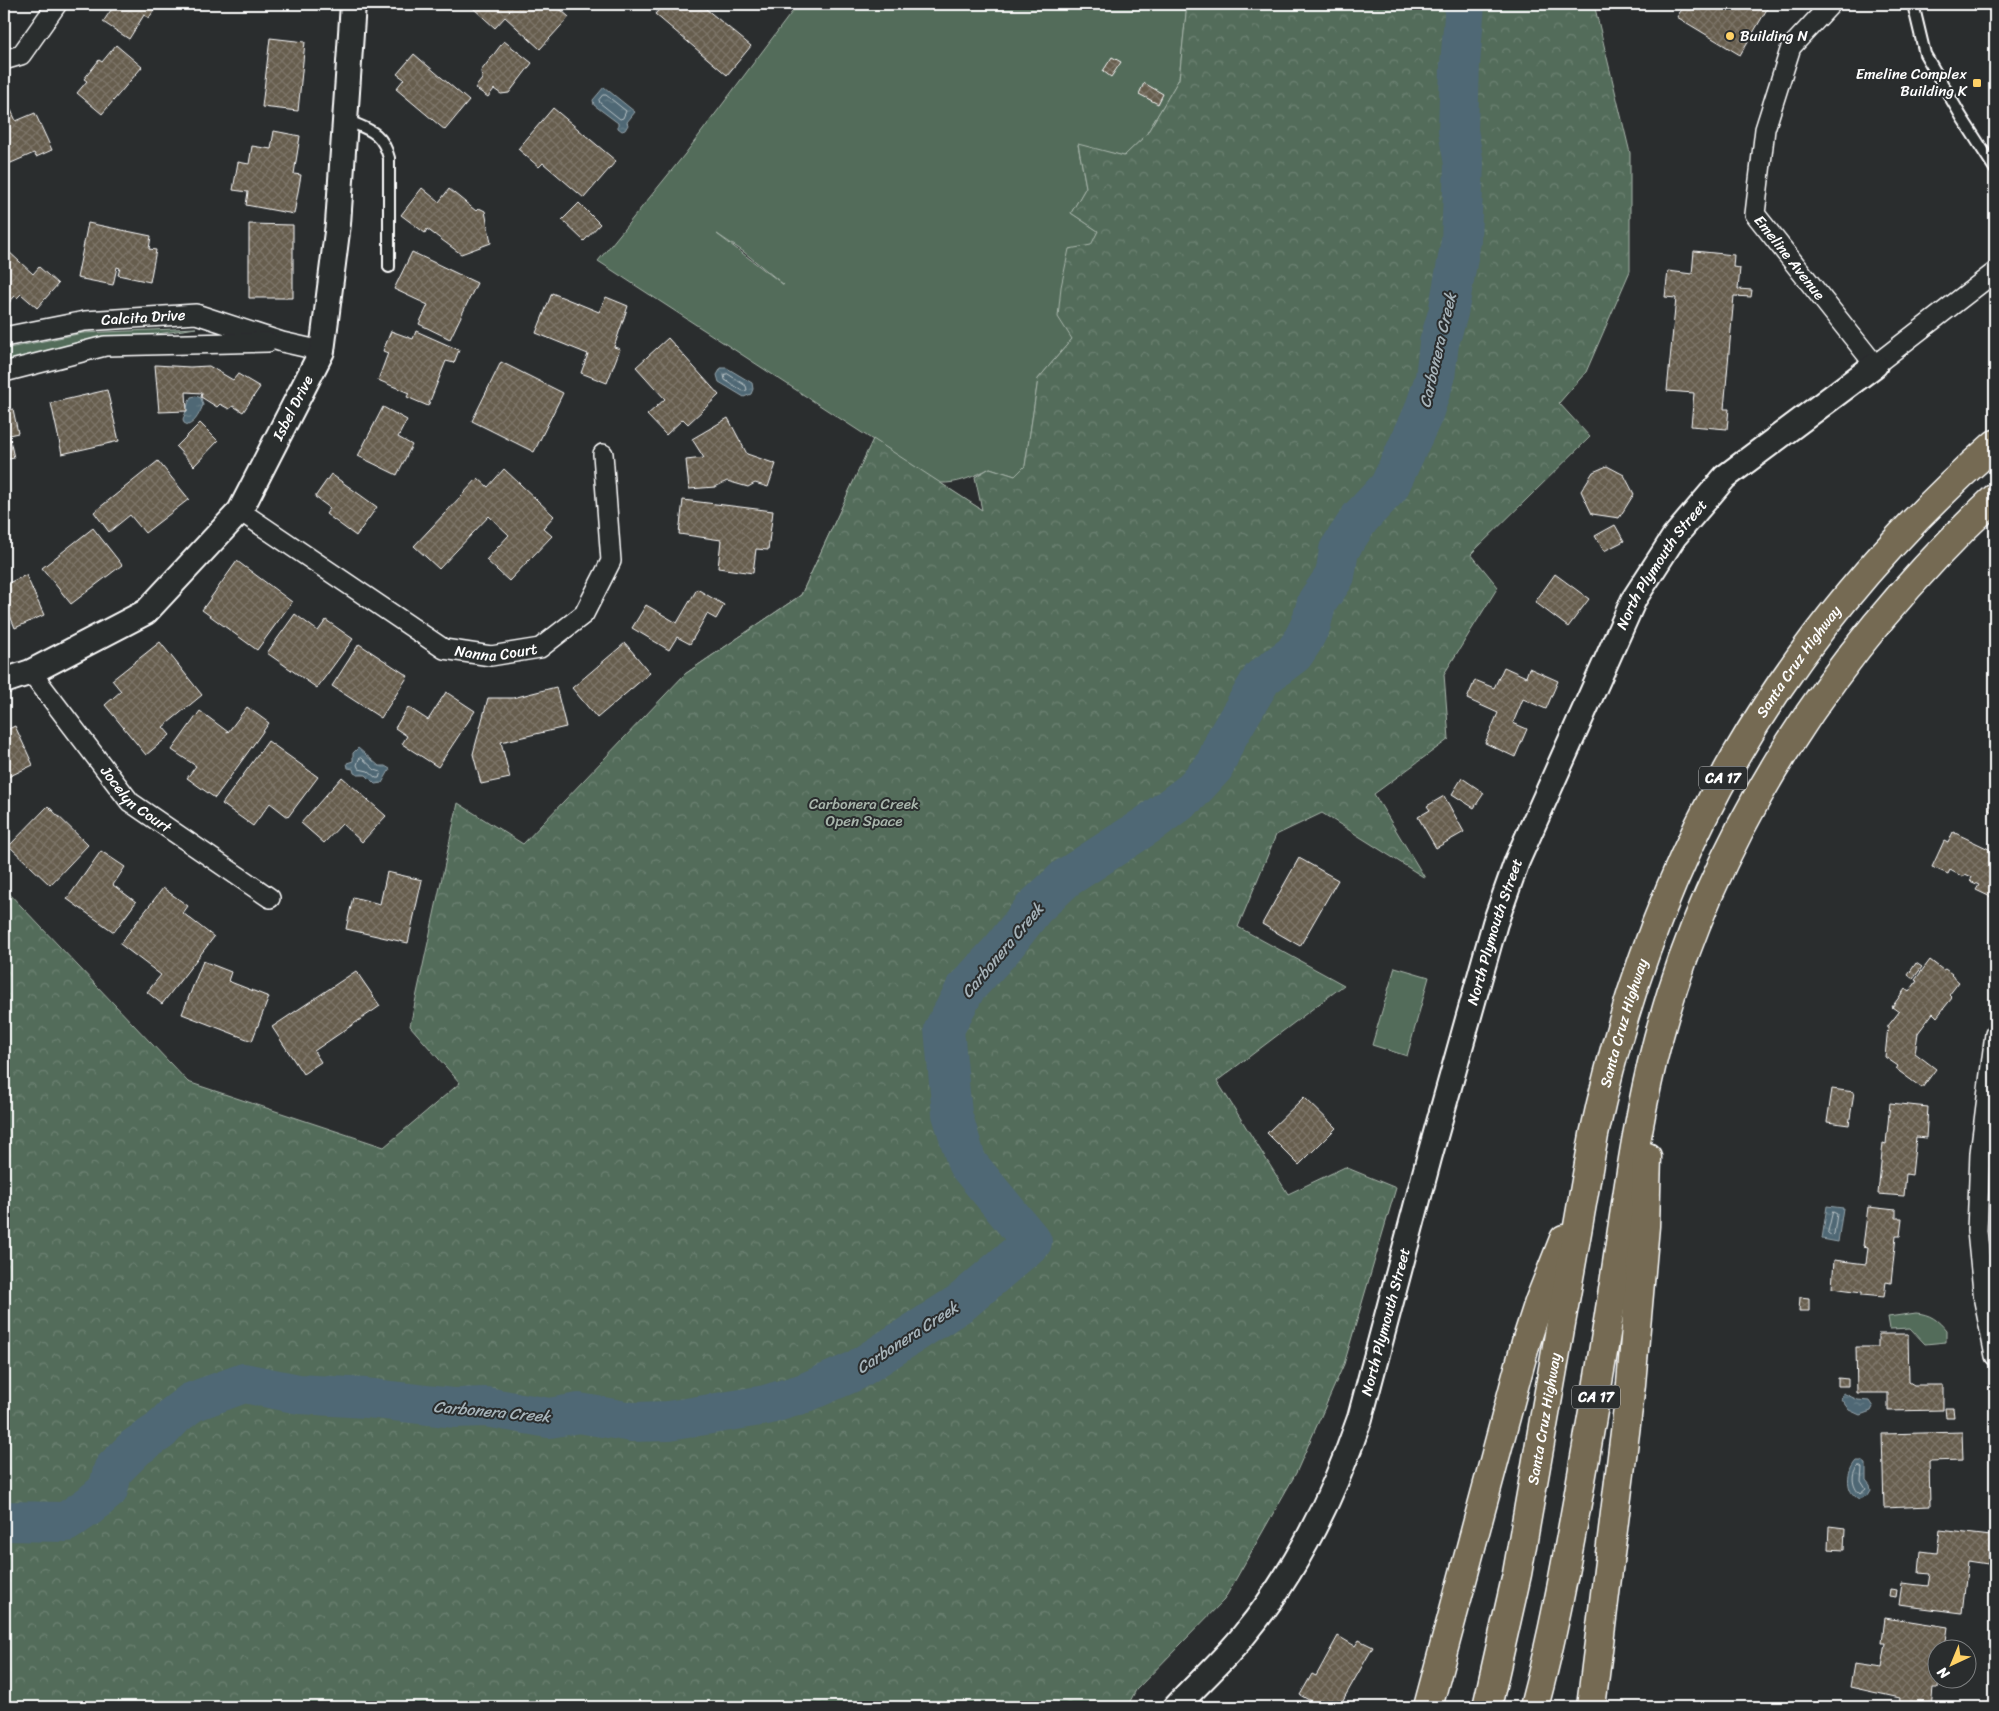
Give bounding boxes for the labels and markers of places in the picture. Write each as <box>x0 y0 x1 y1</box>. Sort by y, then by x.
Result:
place label: Building N <box>1740 23 1809 49</box>
marker: Building N <box>1724 30 1736 42</box>
place label: Emeline Complex Building K <box>1856 61 1968 104</box>
marker: Emeline Complex Building K <box>1971 77 1983 89</box>

